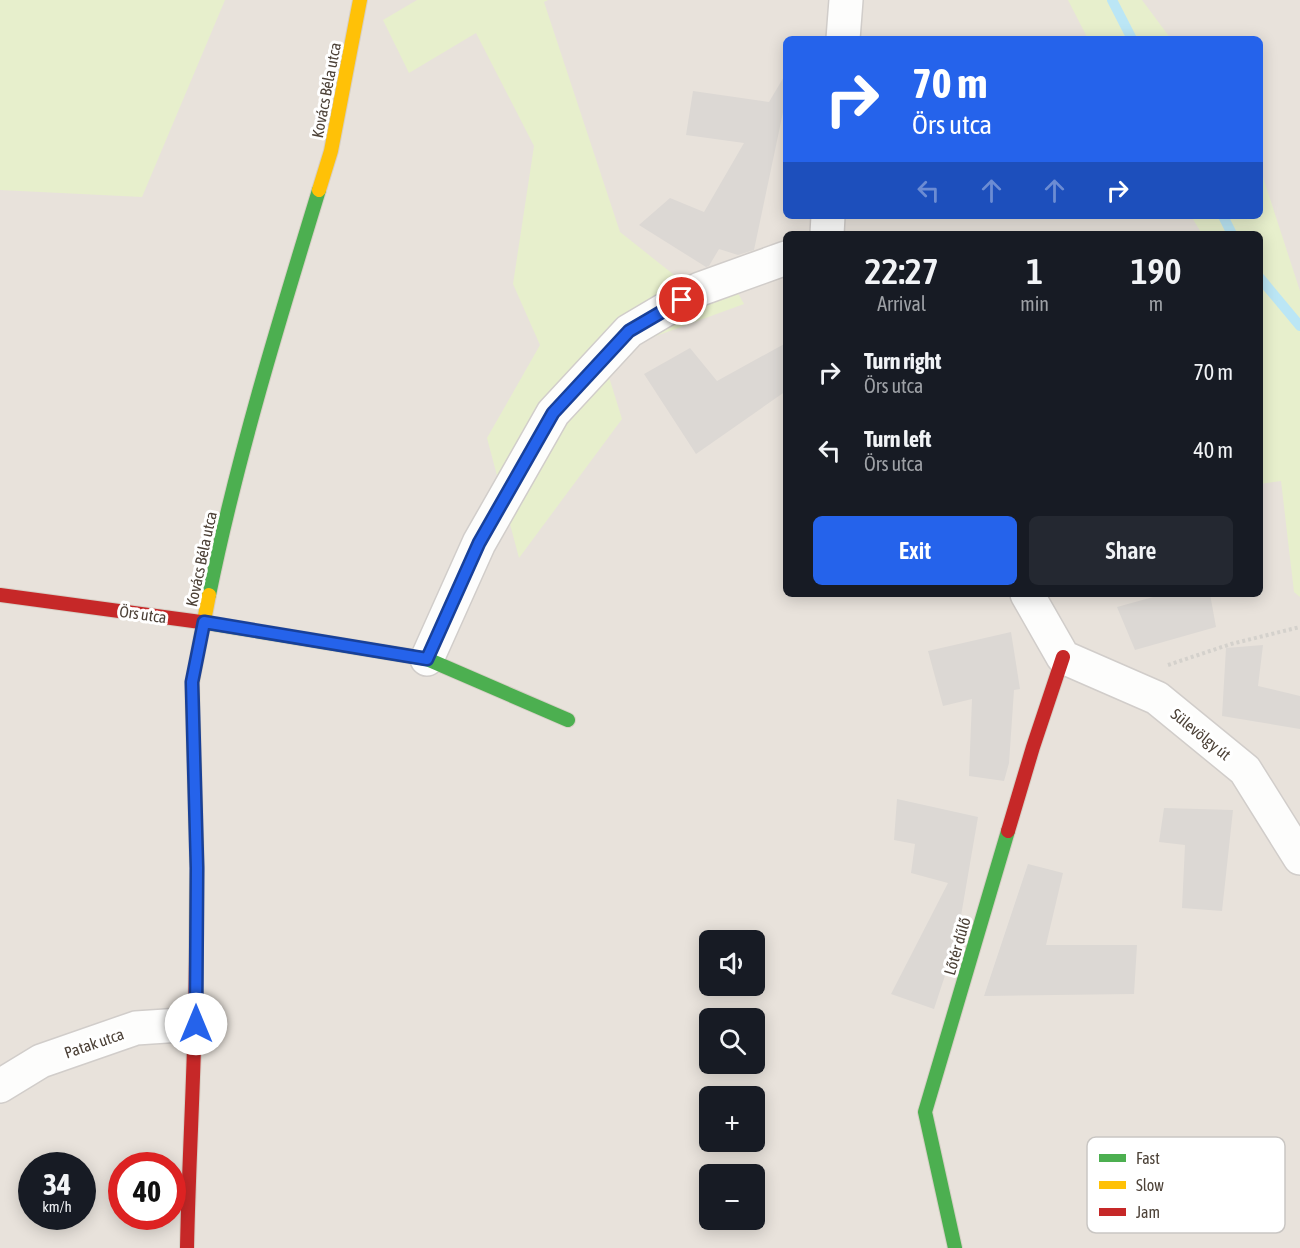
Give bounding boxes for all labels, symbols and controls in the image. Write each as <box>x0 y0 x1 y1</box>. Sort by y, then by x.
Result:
street label: Kovács Béla utca <box>308 41 344 139</box>
text: 70 m <box>912 59 987 107</box>
icon: right <box>813 60 891 138</box>
text: Örs utca <box>912 109 992 140</box>
icon: left <box>912 174 945 207</box>
icon: ahead <box>975 174 1008 207</box>
icon: ahead <box>1038 174 1071 207</box>
icon: right <box>1101 174 1134 207</box>
text: 22:27 <box>865 250 939 292</box>
text: 1 <box>1026 250 1043 292</box>
text: 190 <box>1131 250 1181 292</box>
pin <box>656 274 707 325</box>
icon: arrive <box>665 283 698 316</box>
text: Arrival <box>877 292 926 315</box>
text: min <box>1020 292 1049 315</box>
text: m <box>1149 292 1163 315</box>
text: Turn right <box>864 348 941 374</box>
icon: right <box>813 356 846 389</box>
text: 70 m <box>1193 359 1233 385</box>
text: Örs utca <box>864 374 923 397</box>
text: Turn left <box>864 426 931 452</box>
icon: left <box>813 434 846 467</box>
text: 40 m <box>1193 437 1233 463</box>
text: Örs utca <box>864 452 923 475</box>
street label: Kovács Béla utca <box>182 510 220 608</box>
button: Exit <box>813 516 1017 585</box>
button: Share <box>1029 516 1233 585</box>
street label: Örs utca <box>118 602 168 626</box>
street label: Sülevölgy út <box>1167 704 1235 765</box>
street label: Lőtér dűlő <box>940 915 974 977</box>
map controls <box>699 930 765 1230</box>
button: sound <box>699 930 765 996</box>
position arrow <box>164 992 228 1056</box>
button: search <box>699 1008 765 1074</box>
street label: Patak utca <box>62 1024 126 1062</box>
button: + <box>699 1086 765 1152</box>
legend <box>1087 1137 1285 1233</box>
text: Fast <box>1136 1149 1160 1167</box>
speed limit sign: 40 <box>108 1152 186 1230</box>
button: − <box>699 1164 765 1230</box>
text: 34 <box>43 1167 71 1201</box>
text: Slow <box>1136 1176 1164 1194</box>
text: km/h <box>42 1198 72 1215</box>
text: Jam <box>1136 1203 1160 1221</box>

